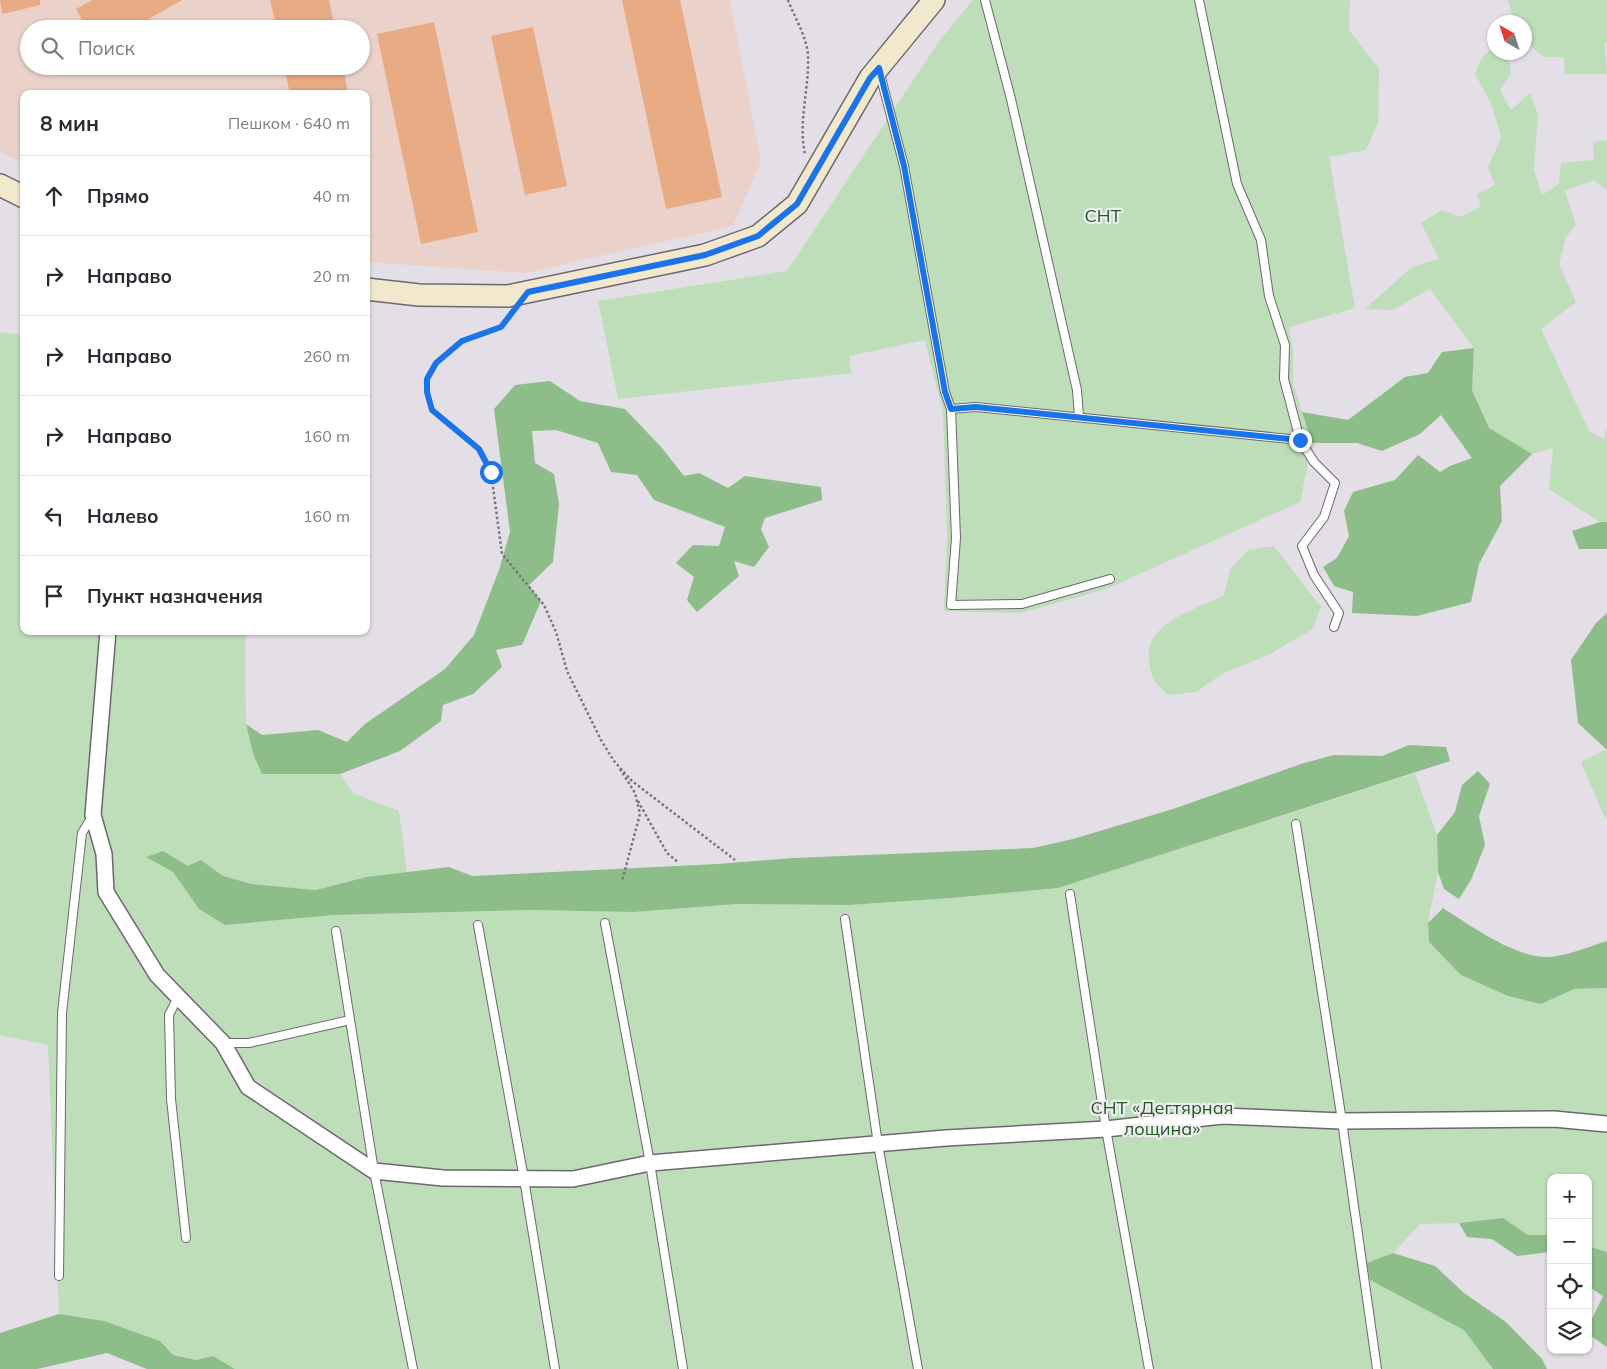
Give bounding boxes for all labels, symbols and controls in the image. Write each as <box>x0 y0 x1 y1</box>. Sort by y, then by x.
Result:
north arrow <box>1487 15 1532 60</box>
search box <box>20 20 370 75</box>
icon: search <box>38 34 66 62</box>
text: Поиск <box>78 36 135 60</box>
text: 8 мин <box>40 110 99 136</box>
text: Пешком · 640 m <box>228 113 350 133</box>
icon: ahead <box>40 182 68 210</box>
text: Прямо <box>87 184 149 208</box>
text: 40 m <box>313 186 350 206</box>
park label: СНТ <box>1085 204 1122 227</box>
icon: right <box>40 262 68 290</box>
text: Направо <box>87 264 172 288</box>
text: 20 m <box>313 266 350 286</box>
icon: right <box>40 342 68 370</box>
text: Направо <box>87 344 172 368</box>
text: 260 m <box>303 346 350 366</box>
icon: right <box>40 422 68 450</box>
text: Направо <box>87 424 172 448</box>
text: 160 m <box>303 426 350 446</box>
route end <box>1289 429 1312 452</box>
route start <box>480 461 503 484</box>
icon: left <box>40 502 68 530</box>
text: Налево <box>87 504 159 528</box>
text: 160 m <box>303 506 350 526</box>
icon: arrive <box>40 582 68 610</box>
text: Пункт назначения <box>87 584 263 608</box>
park label: СНТ «Дегтярная лощина» <box>1091 1096 1234 1140</box>
map controls <box>1547 1174 1592 1354</box>
button: + <box>1547 1174 1592 1219</box>
button: − <box>1547 1219 1592 1264</box>
button: locate <box>1547 1264 1592 1309</box>
button: layers <box>1547 1309 1592 1354</box>

